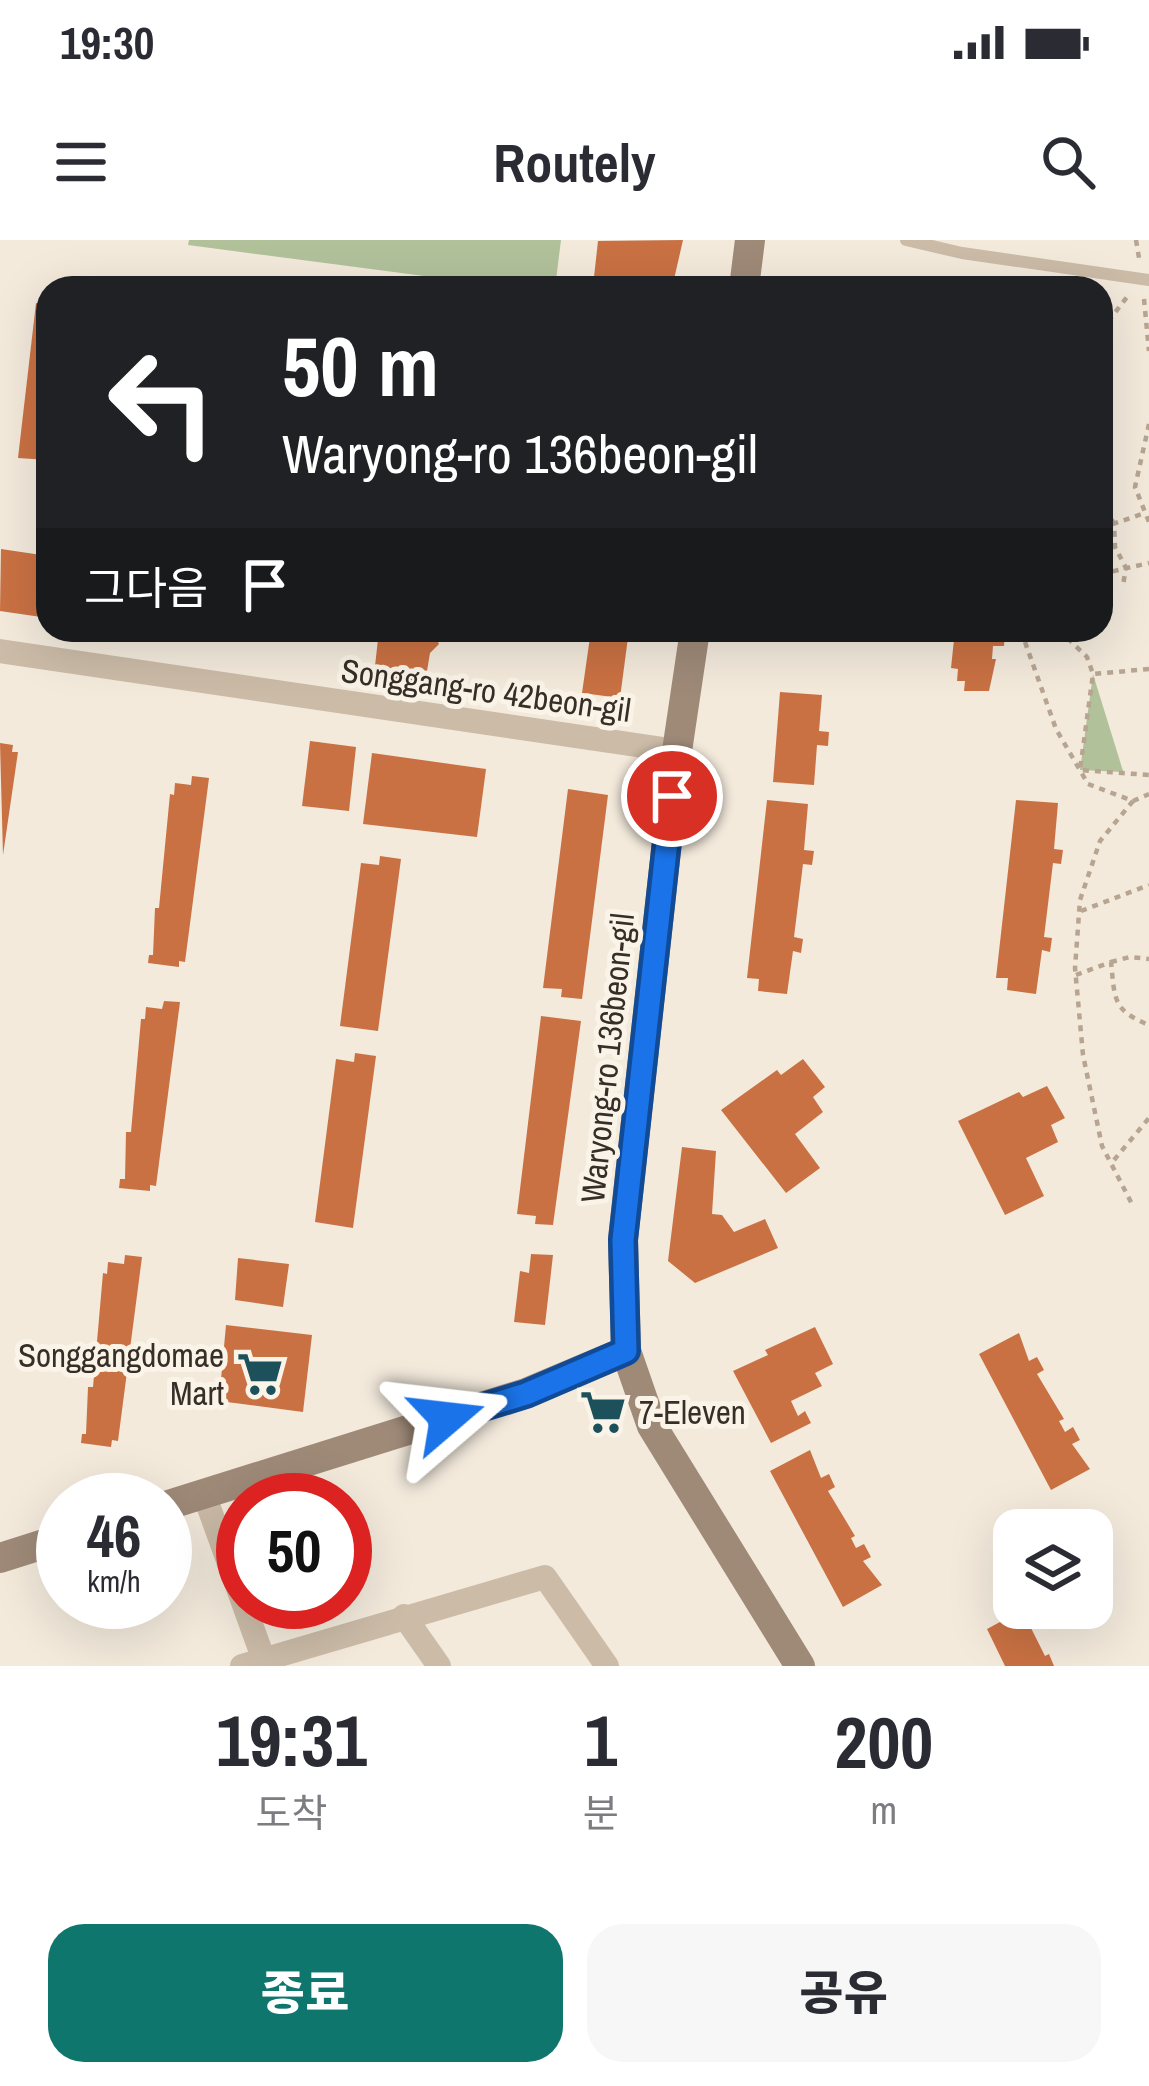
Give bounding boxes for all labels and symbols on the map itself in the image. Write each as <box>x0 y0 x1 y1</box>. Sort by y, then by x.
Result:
street label: Songgang-ro 42beon-gil <box>338 648 634 732</box>
pin <box>621 745 723 847</box>
street label: Waryong-ro 136beon-gil <box>570 911 644 1205</box>
place label: Songgangdomae Mart <box>18 1333 224 1415</box>
supermarket icon: Songgangdomae Mart <box>235 1349 285 1399</box>
position arrow <box>384 1355 510 1481</box>
supermarket icon: 7-Eleven <box>578 1387 628 1437</box>
place label: 7-Eleven <box>639 1390 746 1434</box>
speed limit sign: 50 <box>216 1473 372 1629</box>

